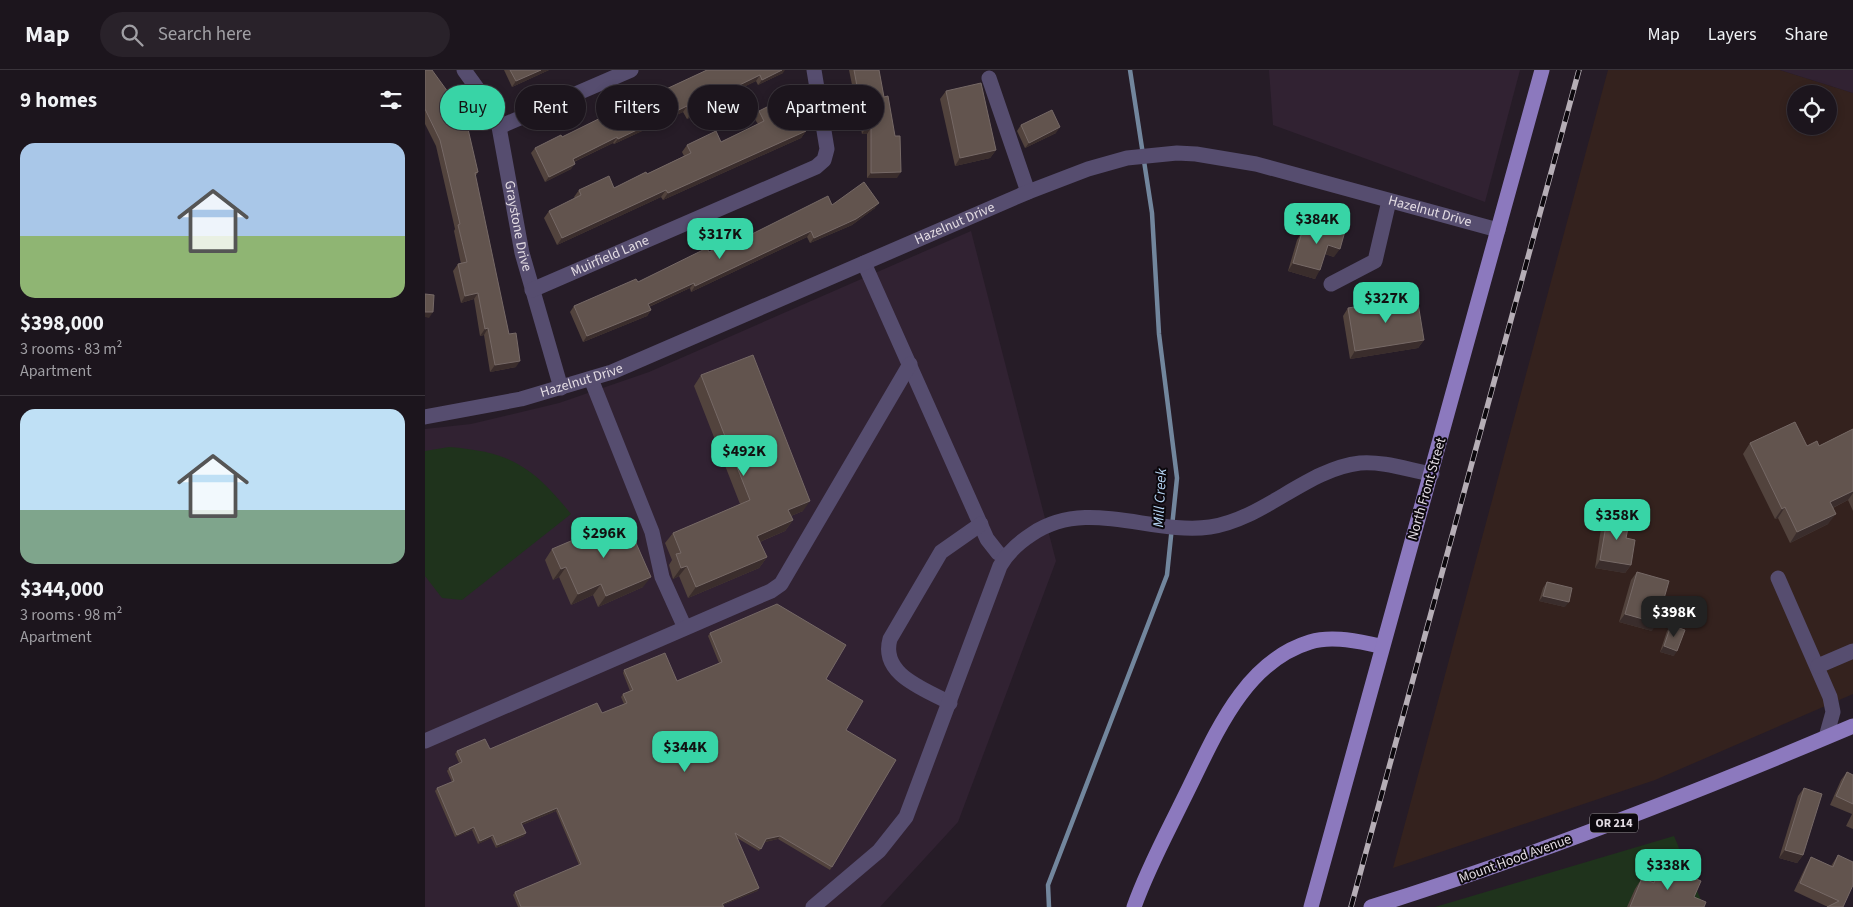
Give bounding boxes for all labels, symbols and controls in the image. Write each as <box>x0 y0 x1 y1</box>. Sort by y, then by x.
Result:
search box <box>100 12 450 57</box>
text: Map <box>25 17 70 52</box>
icon: search <box>118 21 146 49</box>
text: Search here <box>158 21 251 48</box>
text: Map <box>1648 22 1680 47</box>
text: Layers <box>1708 22 1757 47</box>
text: Share <box>1785 22 1828 47</box>
text: 9 homes <box>20 85 97 115</box>
chip: Buy <box>440 85 505 130</box>
chip: Rent <box>515 85 586 130</box>
chip: Filters <box>596 85 678 130</box>
chip: New <box>688 85 758 130</box>
chip: Apartment <box>768 85 884 130</box>
map controls <box>1787 85 1837 135</box>
button: locate <box>1787 85 1837 135</box>
icon: filters <box>377 86 405 114</box>
icon: home <box>168 176 258 266</box>
street label: Graystone Drive <box>499 179 537 274</box>
street label: Hazelnut Drive <box>1386 190 1474 232</box>
street label: Hazelnut Drive <box>911 197 998 250</box>
pin: $384K <box>1282 202 1352 245</box>
text: $384K <box>1295 208 1339 230</box>
pin: $317K <box>685 218 755 260</box>
text: $317K <box>698 223 742 245</box>
street label: Muirfield Lane <box>568 230 652 282</box>
pin: $327K <box>1351 282 1421 324</box>
text: $327K <box>1364 287 1408 309</box>
text: $398,000 <box>20 308 104 338</box>
text: 3 rooms · 83 m² <box>20 338 122 360</box>
street label: Hazelnut Drive <box>538 358 626 403</box>
text: Apartment <box>20 360 92 382</box>
pin: $492K <box>709 434 779 477</box>
street label: North Front Street <box>1403 435 1451 543</box>
text: $492K <box>722 440 766 462</box>
icon: home <box>168 441 258 531</box>
water label: Mill Creek <box>1148 467 1172 528</box>
pin: $358K <box>1582 498 1652 541</box>
text: $358K <box>1595 504 1639 526</box>
pin: $296K <box>569 516 639 559</box>
text: $296K <box>582 522 626 544</box>
text: $344,000 <box>20 574 104 604</box>
pin: $398K <box>1639 596 1709 638</box>
text: $398K <box>1652 601 1696 623</box>
text: 3 rooms · 98 m² <box>20 604 122 626</box>
text: Apartment <box>20 626 92 648</box>
pin: $344K <box>650 730 720 773</box>
text: $344K <box>663 736 707 758</box>
road number: OR 214 <box>1590 814 1638 832</box>
street label: Mount Hood Avenue <box>1456 829 1574 889</box>
pin: $338K <box>1633 848 1703 891</box>
text: $338K <box>1646 854 1690 876</box>

